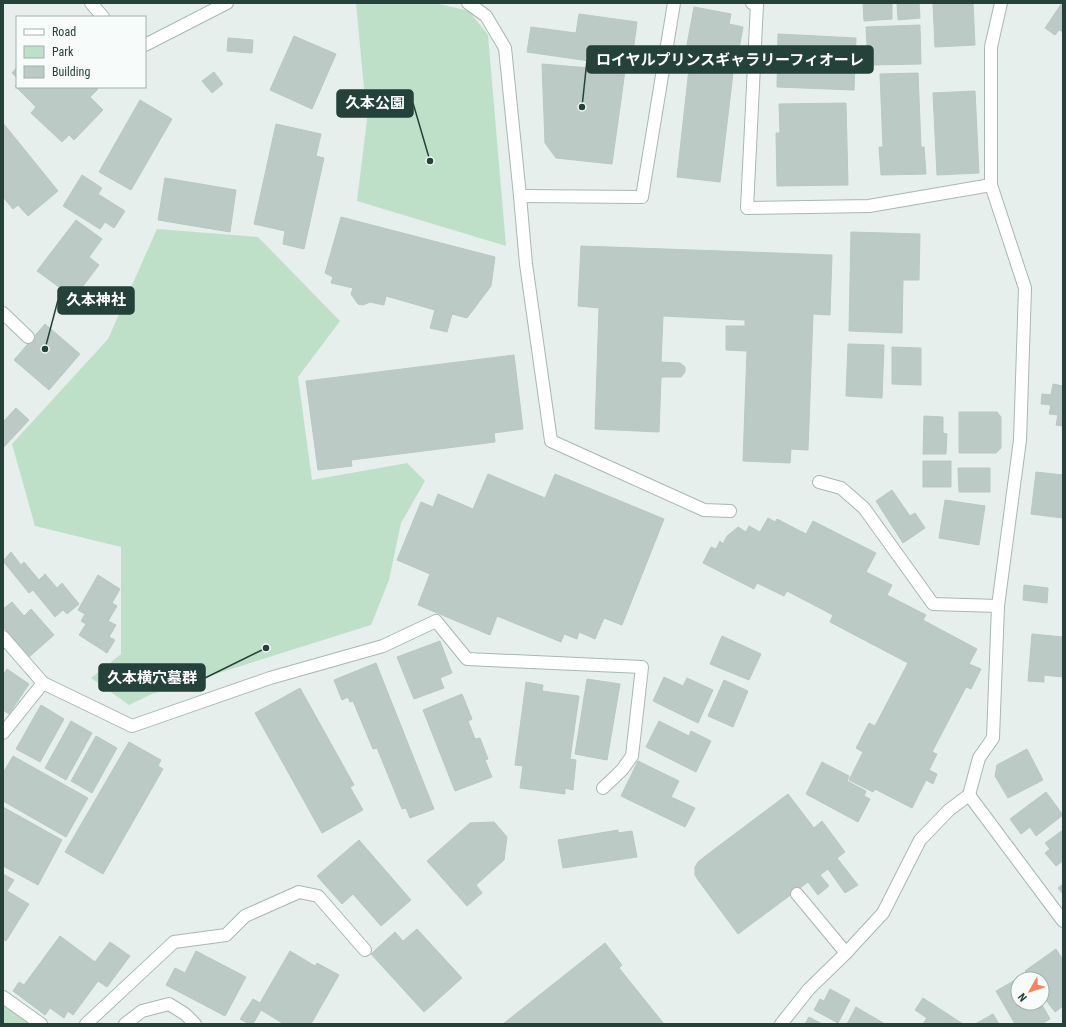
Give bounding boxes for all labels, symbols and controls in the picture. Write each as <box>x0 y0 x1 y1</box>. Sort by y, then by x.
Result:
legend <box>16 16 146 88</box>
text: Road <box>52 25 76 39</box>
text: Park <box>52 45 74 59</box>
callout: ロイヤルプリンスギャラリーフィオーレ <box>587 46 873 73</box>
text: ロイヤルプリンスギャラリーフィオーレ <box>596 51 864 69</box>
text: Building <box>52 65 90 79</box>
callout: 久本公園 <box>337 90 413 117</box>
text: 久本公園 <box>345 94 405 112</box>
callout: 久本神社 <box>58 287 134 314</box>
text: 久本神社 <box>66 291 126 309</box>
callout: 久本横穴墓群 <box>99 664 205 691</box>
text: 久本横穴墓群 <box>107 669 197 687</box>
north arrow <box>1010 971 1050 1011</box>
text: N <box>1015 990 1030 1004</box>

